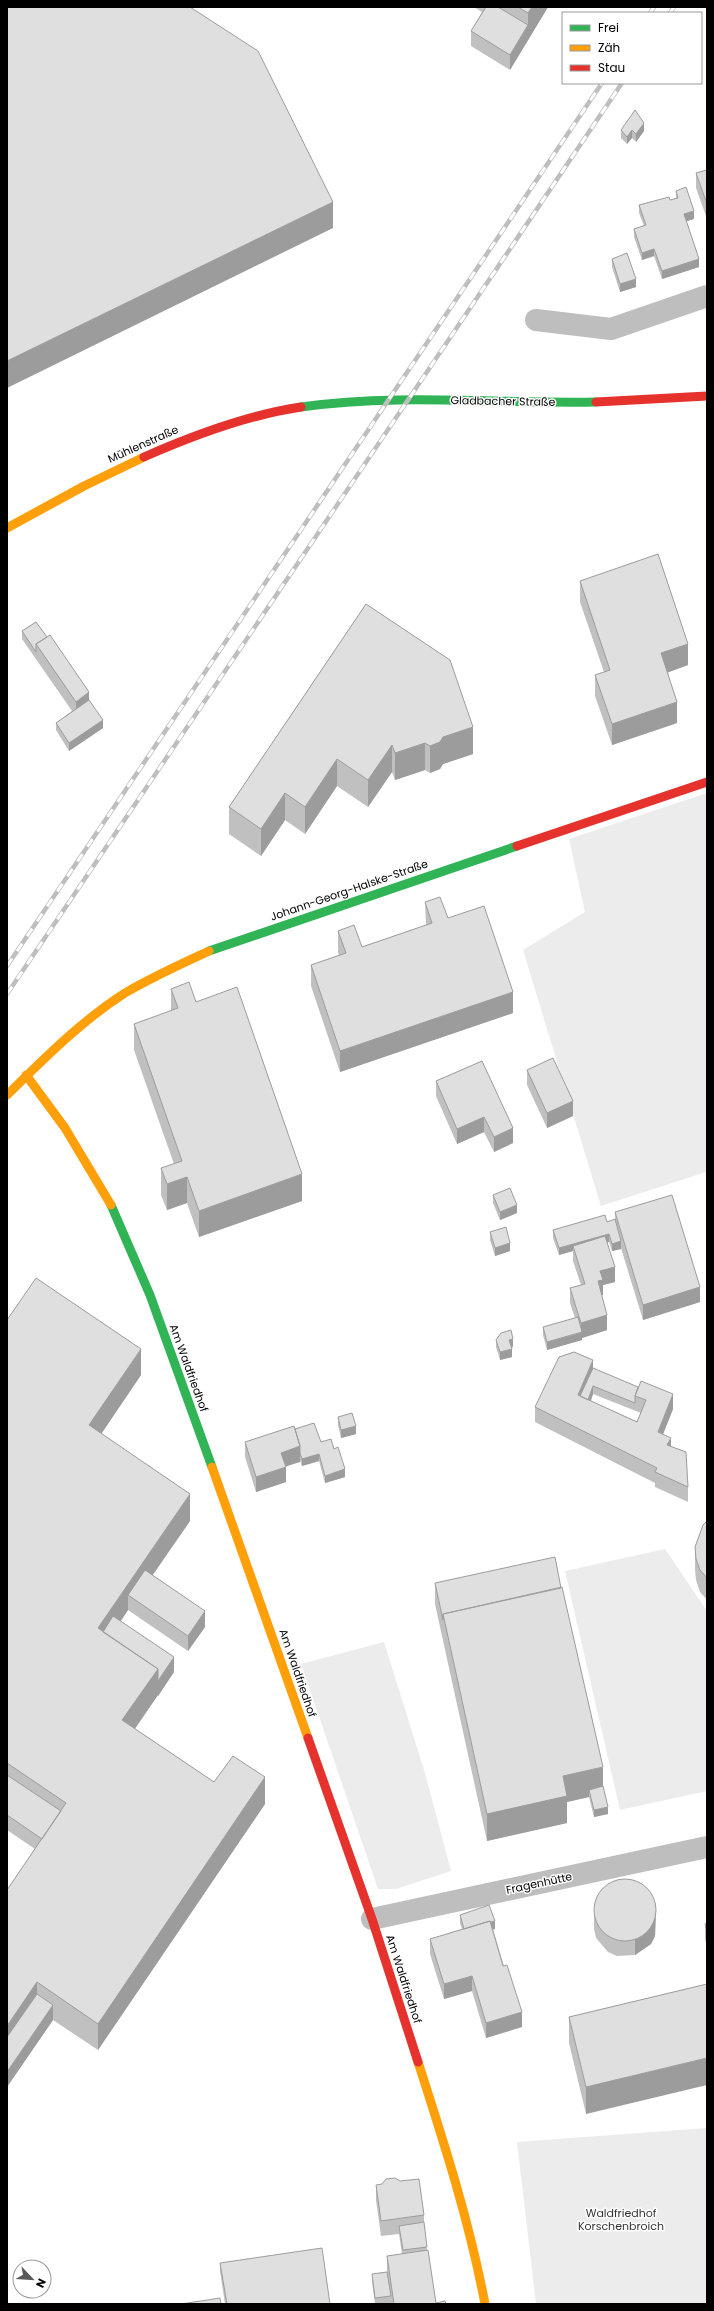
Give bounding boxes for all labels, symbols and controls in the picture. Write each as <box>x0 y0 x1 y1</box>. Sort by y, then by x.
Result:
legend <box>562 12 702 84</box>
text: Frei <box>598 19 619 36</box>
text: Zäh <box>598 39 620 56</box>
text: Stau <box>598 59 625 76</box>
street label: Gladbacher Straße <box>450 392 556 410</box>
street label: Mühlenstraße <box>105 421 181 467</box>
street label: Johann-Georg-Halske-Straße <box>268 855 430 925</box>
street label: Am Waldfriedhof <box>166 1322 212 1414</box>
street label: Am Waldfriedhof <box>275 1627 321 1720</box>
street label: Fragenhütte <box>504 1868 574 1898</box>
street label: Am Waldfriedhof <box>382 1933 426 2026</box>
park label: Waldfriedhof Korschenbroich <box>578 2205 664 2234</box>
north arrow <box>12 2259 52 2299</box>
text: N <box>32 2276 50 2290</box>

